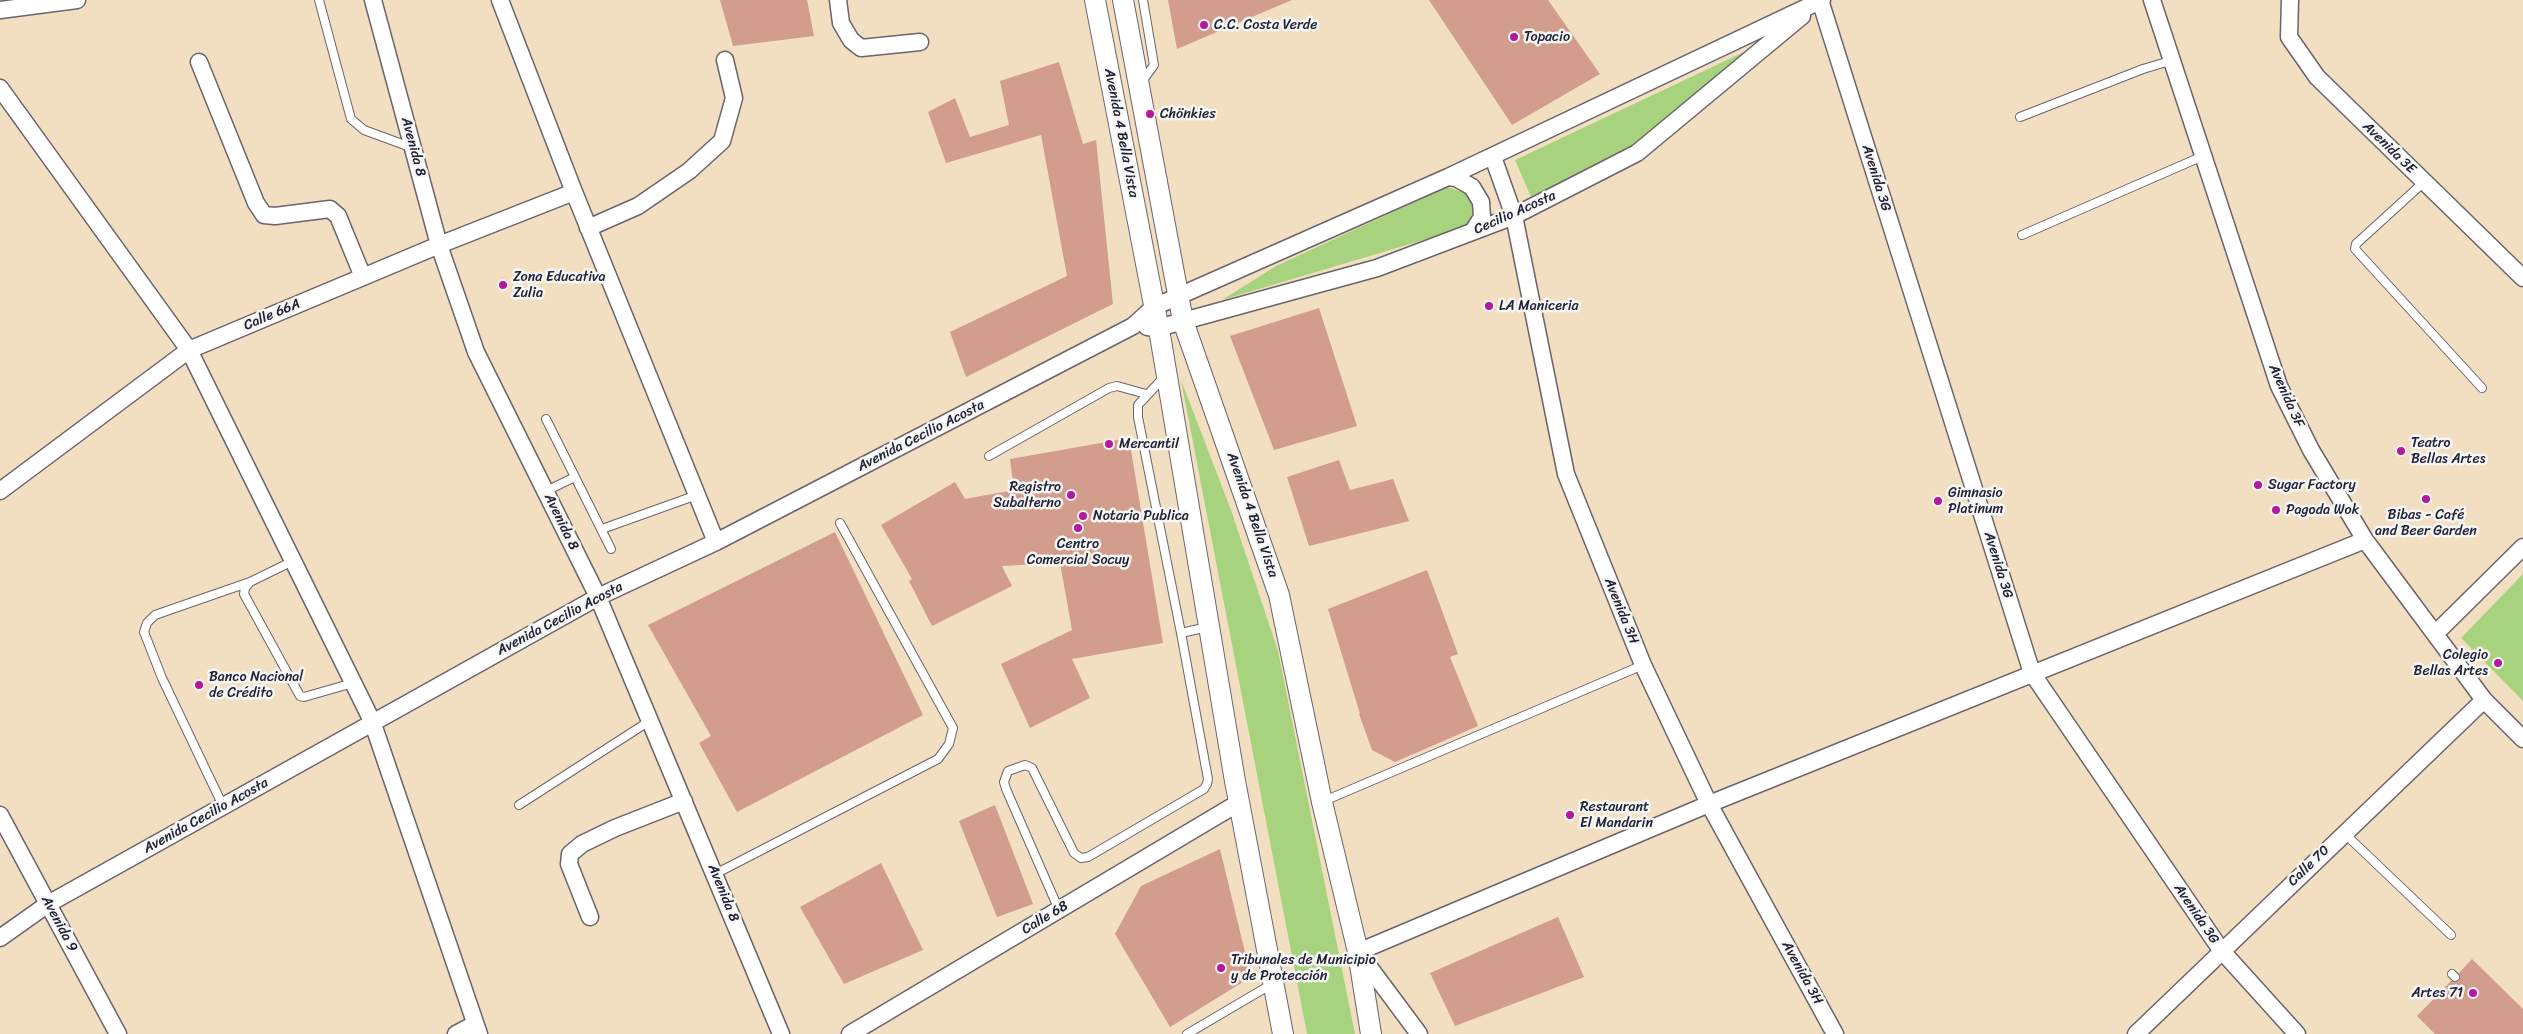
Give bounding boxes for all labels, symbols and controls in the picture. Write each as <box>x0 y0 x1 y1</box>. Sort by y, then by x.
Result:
place label: C.C. Costa Verde <box>1214 17 1317 33</box>
marker: C.C. Costa Verde <box>1198 19 1210 31</box>
place label: Topacio <box>1524 29 1570 45</box>
marker: Topacio <box>1508 31 1520 43</box>
street label: Avenida 4 Bella Vista <box>1100 67 1142 199</box>
place label: Chönkies <box>1160 106 1216 122</box>
marker: Chönkies <box>1144 108 1156 120</box>
street label: Avenida 8 <box>397 115 429 179</box>
street label: Avenida 3E <box>2359 118 2419 178</box>
street label: Avenida 3G <box>1858 143 1894 213</box>
street label: Cecilio Acosta <box>1471 187 1559 239</box>
place label: Zona Educativa Zulia <box>513 269 606 302</box>
marker: Zona Educativa Zulia <box>497 279 509 291</box>
street label: Calle 66A <box>241 296 303 334</box>
place label: LA Maniceria <box>1499 298 1579 314</box>
marker: LA Maniceria <box>1483 300 1495 312</box>
street label: Avenida 3F <box>2265 362 2307 430</box>
street label: Avenida Cecilio Acosta <box>855 397 987 475</box>
place label: Teatro Bellas Artes <box>2411 435 2485 468</box>
place label: Mercantil <box>1119 436 1179 452</box>
marker: Mercantil <box>1103 438 1115 450</box>
marker: Teatro Bellas Artes <box>2395 445 2407 457</box>
street label: Avenida 4 Bella Vista <box>1223 450 1281 580</box>
place label: Sugar Factory <box>2268 477 2356 493</box>
place label: Registro Subalterno <box>993 479 1061 512</box>
marker: Sugar Factory <box>2252 479 2264 491</box>
place label: Gimnasio Platinum <box>1948 485 2003 518</box>
marker: Registro Subalterno <box>1065 489 1077 501</box>
street label: Avenida 8 <box>540 491 582 553</box>
marker: Bibas - Café and Beer Garden <box>2420 493 2432 505</box>
marker: Gimnasio Platinum <box>1932 495 1944 507</box>
place label: Pagoda Wok <box>2286 502 2359 518</box>
marker: Pagoda Wok <box>2270 504 2282 516</box>
place label: Bibas - Café and Beer Garden <box>2375 507 2477 540</box>
place label: Notaria Publica <box>1093 508 1189 524</box>
marker: Notaria Publica <box>1077 510 1089 522</box>
marker: Centro Comercial Socuy <box>1072 522 1084 534</box>
street label: Avenida 3G <box>1980 530 2016 600</box>
place label: Centro Comercial Socuy <box>1027 536 1129 568</box>
street label: Avenida 3H <box>1600 575 1642 647</box>
street label: Avenida Cecilio Acosta <box>494 579 626 659</box>
place label: Colegio Bellas Artes <box>2414 647 2488 680</box>
marker: Colegio Bellas Artes <box>2492 657 2504 669</box>
place label: Banco Nacional de Crédito <box>209 669 303 702</box>
marker: Banco Nacional de Crédito <box>193 679 205 691</box>
street label: Avenida Cecilio Acosta <box>141 775 271 857</box>
place label: Restaurant El Mandarin <box>1580 799 1653 832</box>
marker: Restaurant El Mandarin <box>1564 809 1576 821</box>
street label: Calle 70 <box>2285 842 2333 890</box>
street label: Avenida 8 <box>704 862 742 924</box>
street label: Avenida 3G <box>2170 881 2222 947</box>
street label: Avenida 9 <box>37 893 81 955</box>
street label: Calle 68 <box>1019 898 1071 938</box>
street label: Avenida 3H <box>1778 938 1826 1008</box>
place label: Tribunales de Municipio y de Protección <box>1231 952 1376 984</box>
marker: Tribunales de Municipio y de Protección <box>1215 962 1227 974</box>
place label: Artes 71 <box>2411 985 2463 1001</box>
marker: Artes 71 <box>2467 987 2479 999</box>

